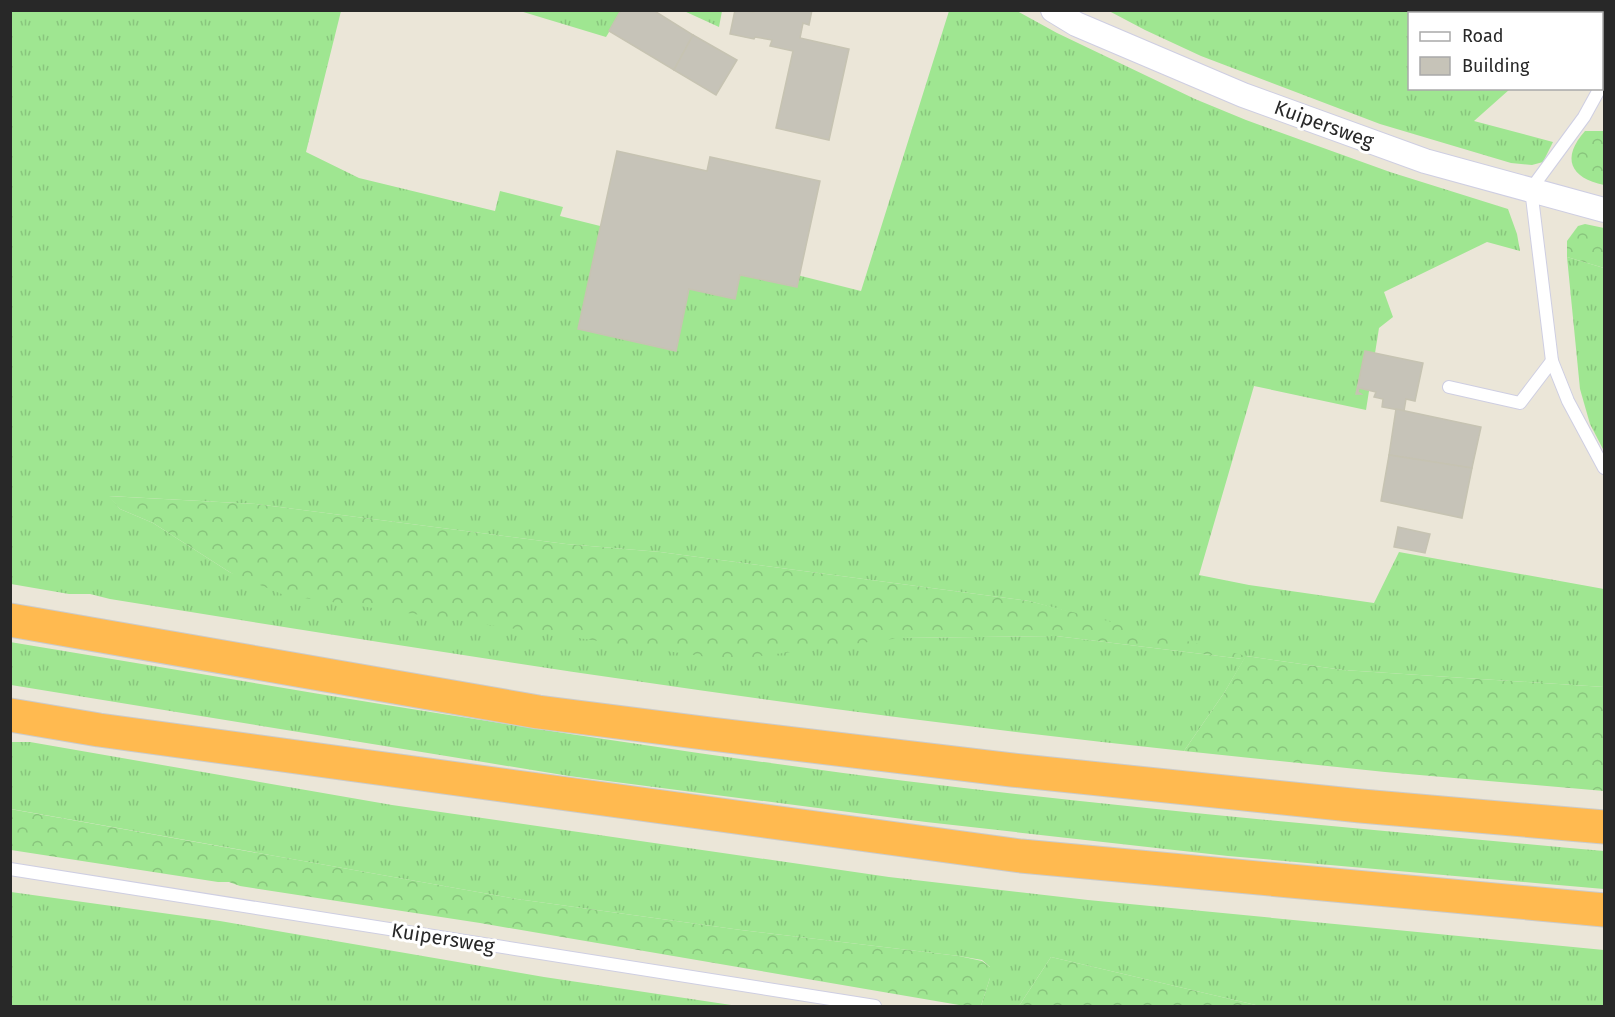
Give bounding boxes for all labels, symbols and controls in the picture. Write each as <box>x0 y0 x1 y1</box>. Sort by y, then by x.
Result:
legend <box>1408 12 1603 90</box>
text: Road <box>1462 25 1504 47</box>
text: Building <box>1462 55 1530 77</box>
street label: Kuipersweg <box>1271 95 1377 153</box>
street label: Kuipersweg <box>390 918 497 958</box>

